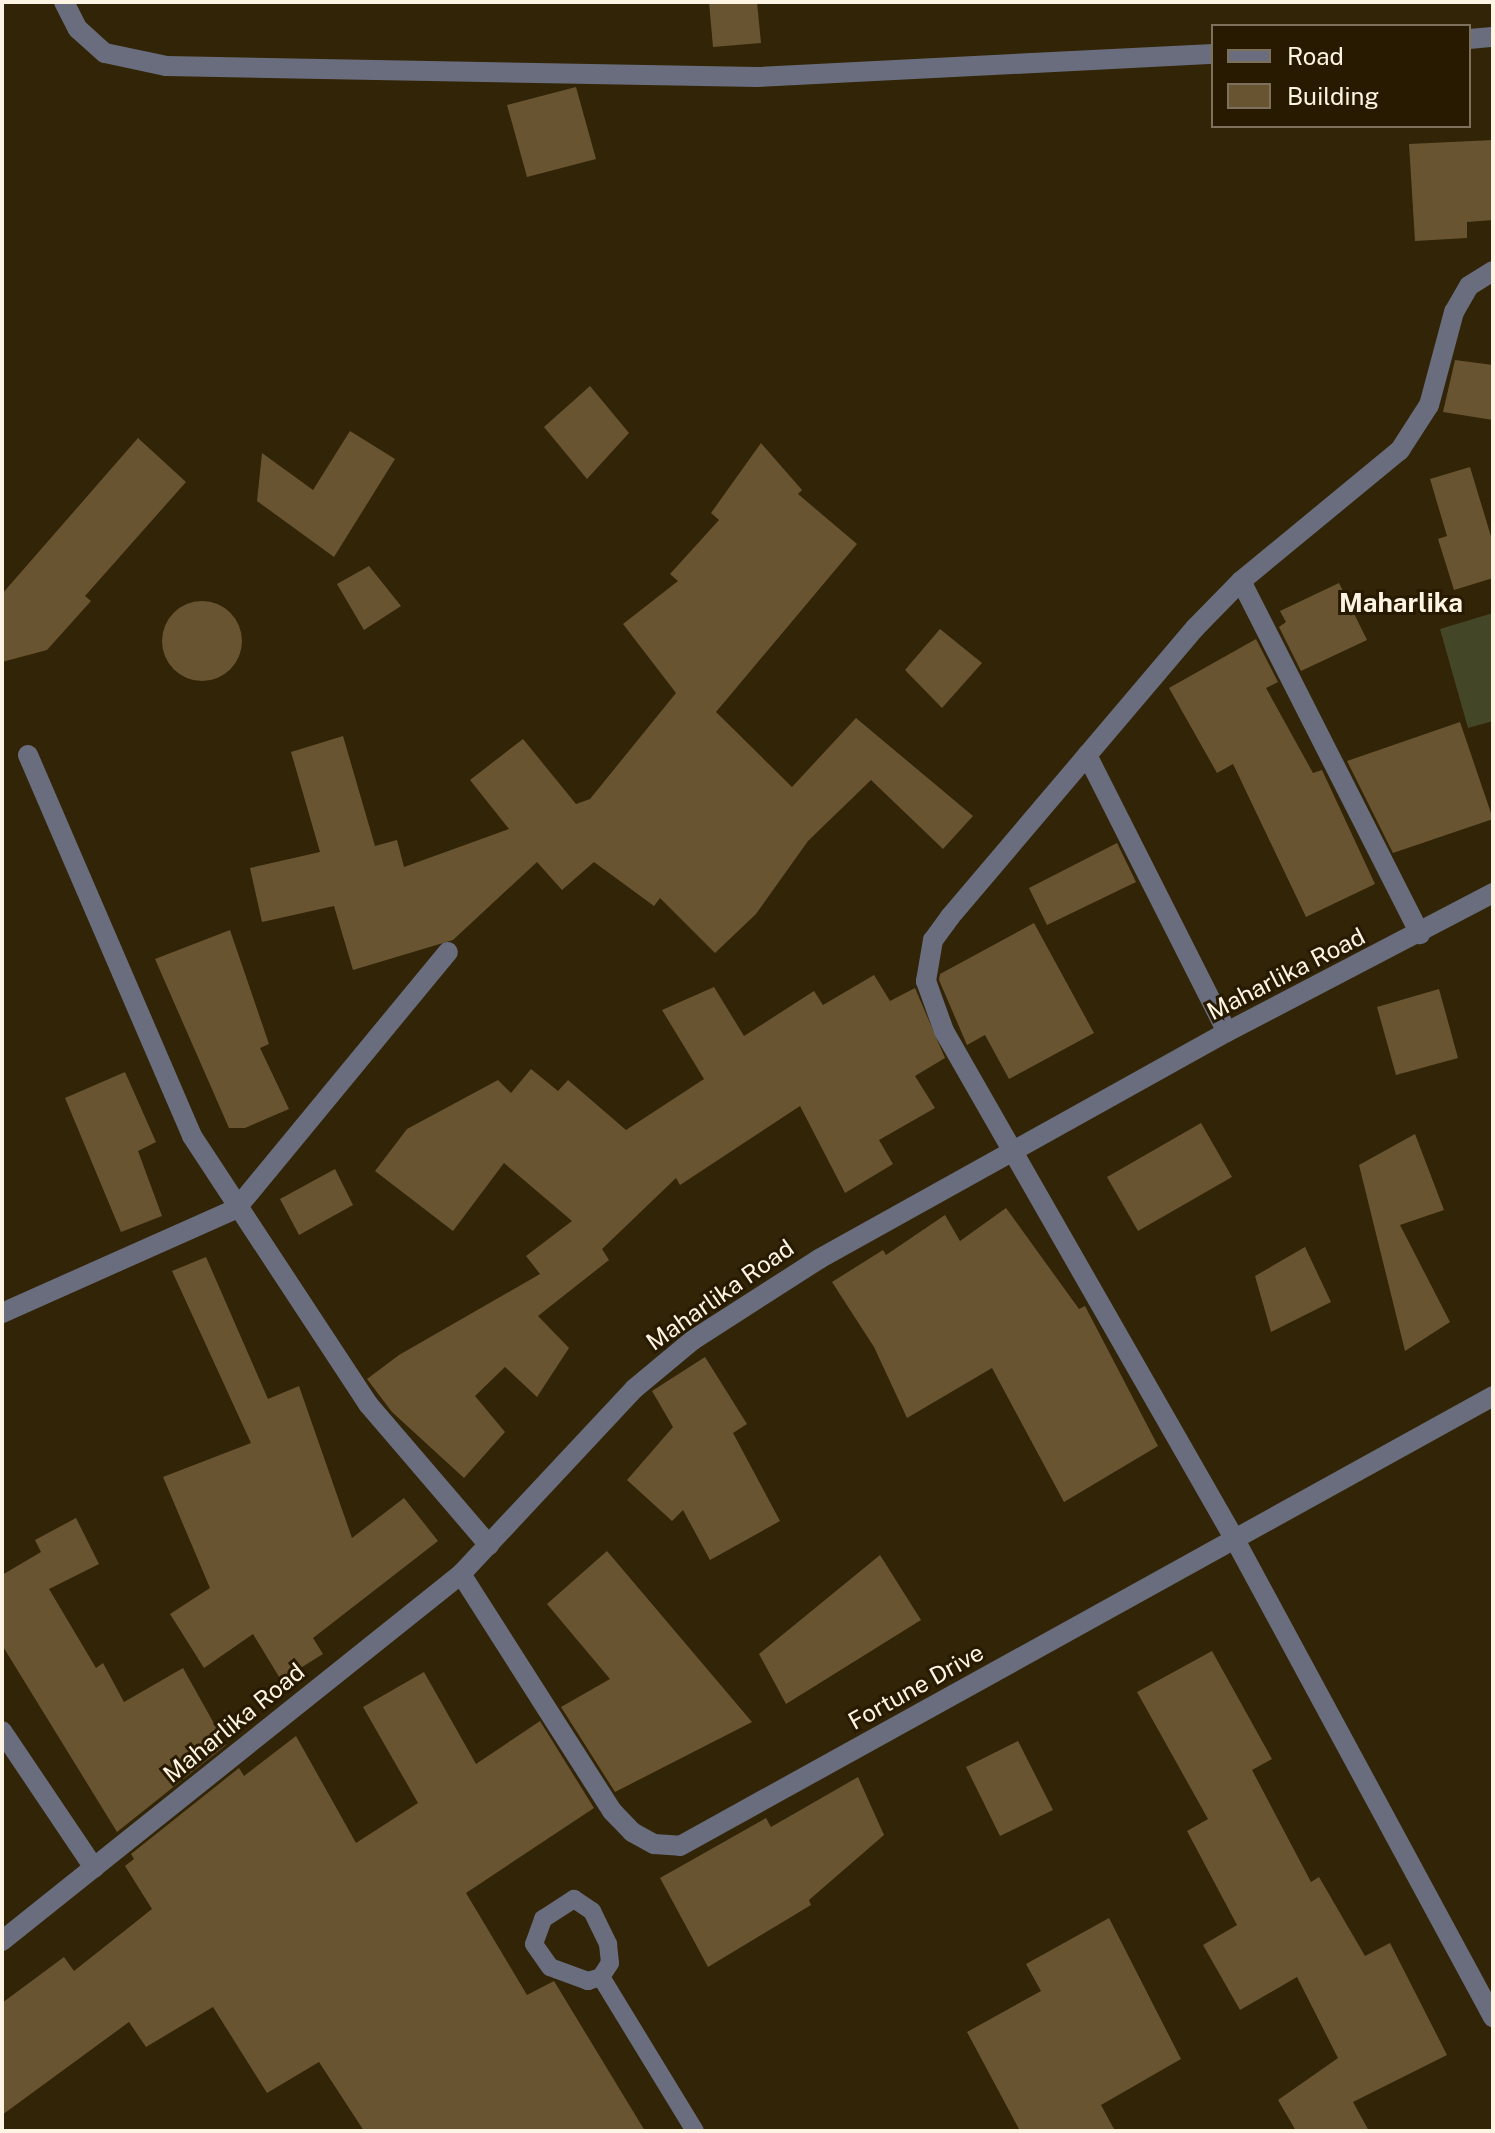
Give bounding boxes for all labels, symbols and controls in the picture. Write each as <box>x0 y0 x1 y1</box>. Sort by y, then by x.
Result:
legend <box>1211 24 1471 128</box>
text: Road <box>1287 42 1344 70</box>
text: Building <box>1287 82 1379 110</box>
district label: Maharlika <box>1339 587 1463 619</box>
street label: Maharlika Road <box>1202 922 1370 1026</box>
street label: Maharlika Road <box>641 1234 799 1356</box>
street label: Fortune Drive <box>843 1638 989 1736</box>
street label: Maharlika Road <box>158 1657 310 1789</box>

